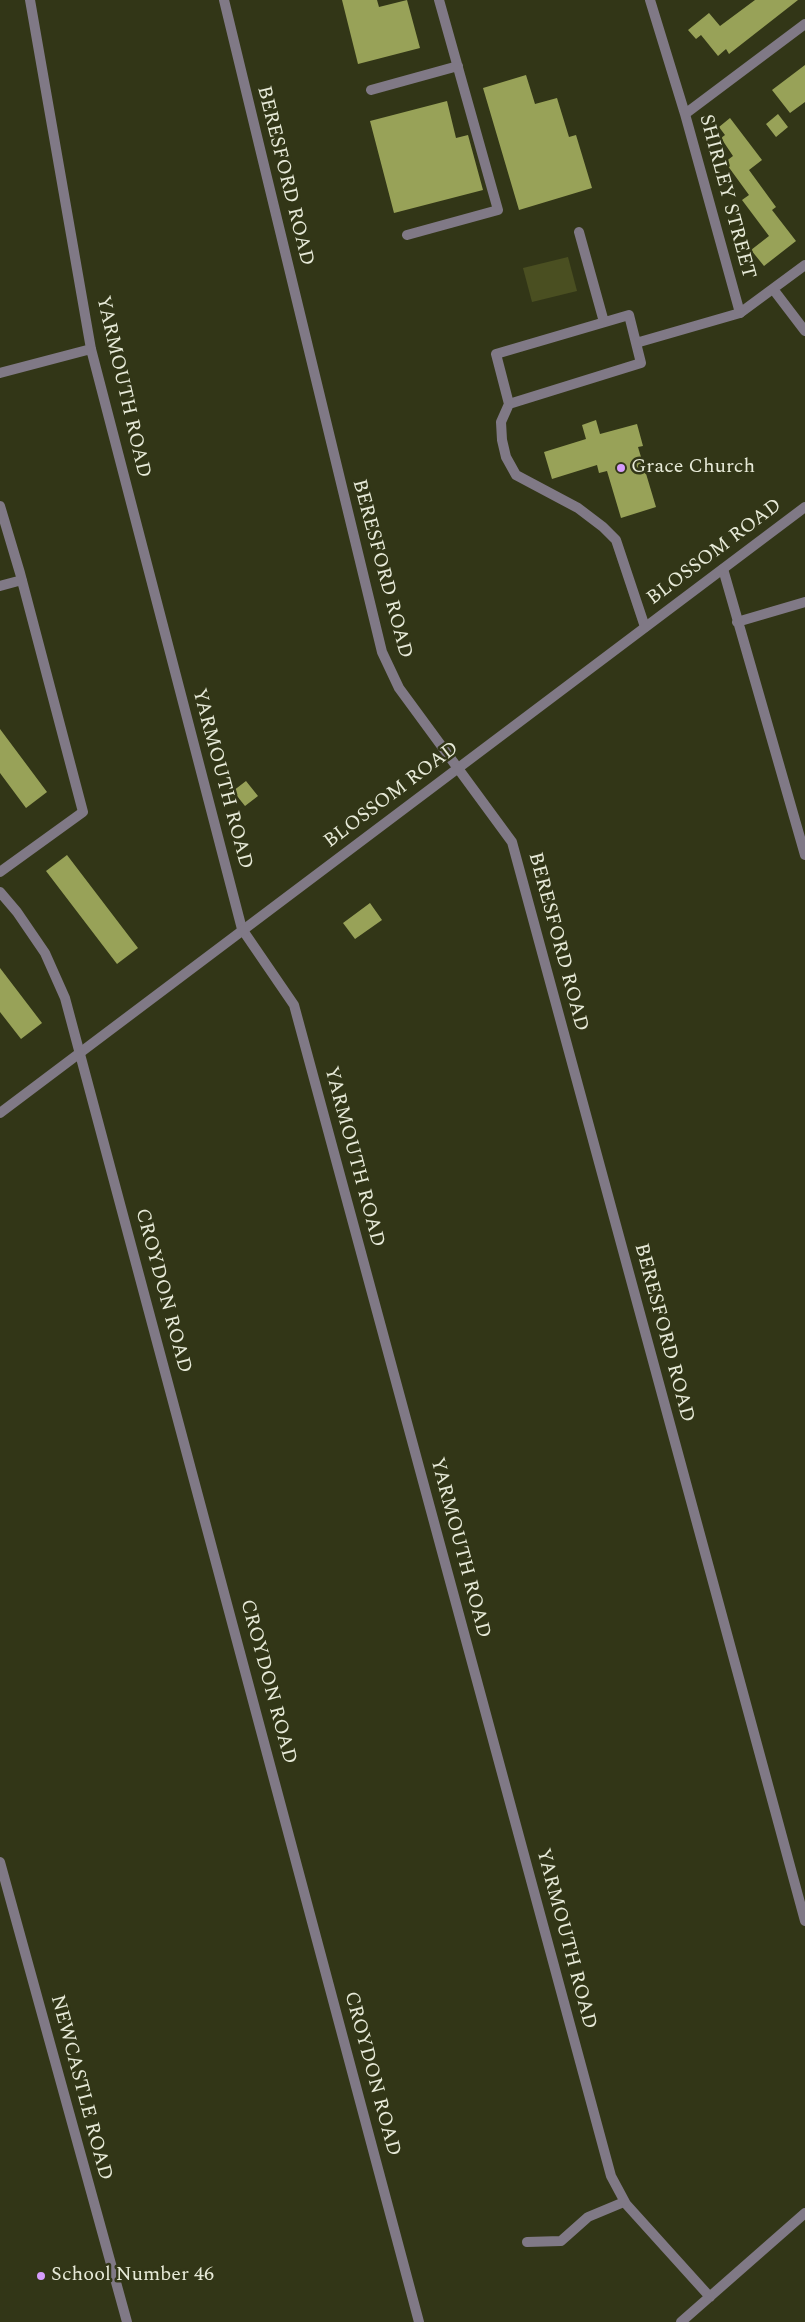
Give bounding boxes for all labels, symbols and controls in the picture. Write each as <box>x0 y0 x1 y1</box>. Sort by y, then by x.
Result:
street label: BERESFORD ROAD <box>250 84 318 268</box>
street label: SHIRLEY STREET <box>692 112 760 282</box>
street label: YARMOUTH ROAD <box>89 294 155 480</box>
place label: Grace Church <box>631 456 755 480</box>
marker: Grace Church <box>615 462 627 474</box>
street label: BERESFORD ROAD <box>346 477 416 661</box>
street label: BLOSSOM ROAD <box>643 494 787 612</box>
street label: YARMOUTH ROAD <box>185 686 257 872</box>
street label: BLOSSOM ROAD <box>320 737 464 855</box>
street label: BERESFORD ROAD <box>522 850 592 1034</box>
street label: YARMOUTH ROAD <box>317 1064 389 1250</box>
street label: CROYDON ROAD <box>128 1206 196 1376</box>
street label: BERESFORD ROAD <box>628 1241 698 1425</box>
street label: YARMOUTH ROAD <box>423 1455 495 1641</box>
street label: CROYDON ROAD <box>233 1597 301 1767</box>
street label: YARMOUTH ROAD <box>529 1846 601 2032</box>
street label: CROYDON ROAD <box>337 1989 405 2159</box>
street label: NEWCASTLE ROAD <box>44 1993 116 2183</box>
place label: School Number 46 <box>51 2264 214 2288</box>
marker: School Number 46 <box>35 2270 47 2282</box>

